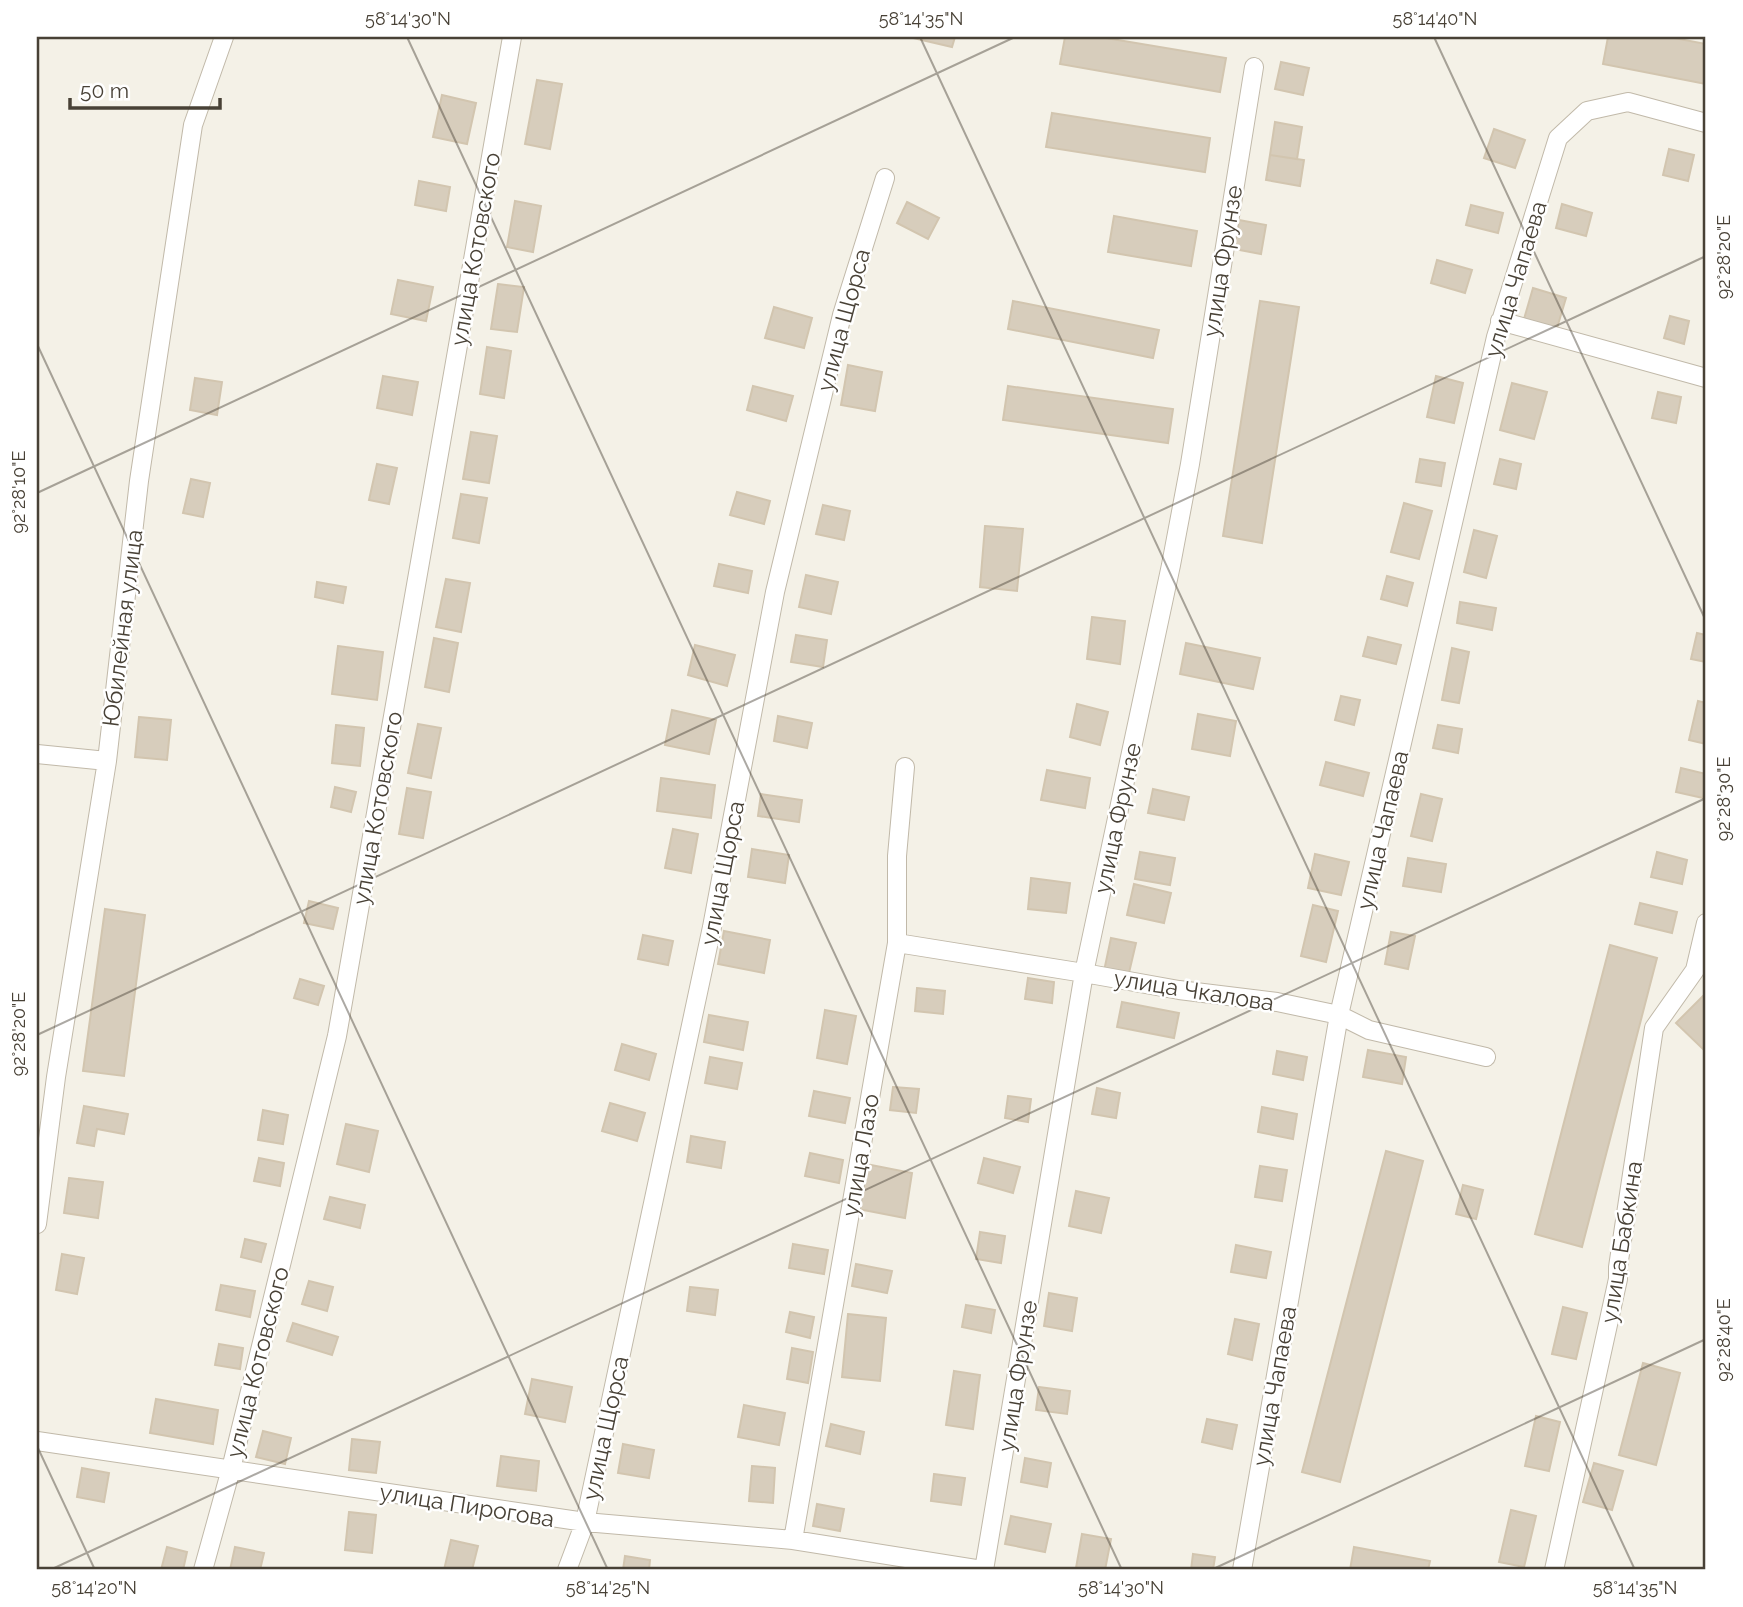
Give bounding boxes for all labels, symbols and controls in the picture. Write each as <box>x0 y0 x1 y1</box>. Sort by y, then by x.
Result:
text: 58°14'30"N <box>365 8 451 29</box>
text: 58°14'35"N <box>879 8 963 29</box>
text: 58°14'40"N <box>1393 8 1477 29</box>
scale bar <box>70 66 220 110</box>
text: 50 m <box>80 78 129 103</box>
street label: улица Котовского <box>445 150 505 348</box>
street label: улица Фрунзе <box>1197 183 1247 339</box>
street label: улица Чапаева <box>1478 197 1552 361</box>
text: 92°28'20"E <box>1713 215 1734 299</box>
street label: улица Щорса <box>811 246 875 394</box>
text: 92°28'10"E <box>8 451 29 533</box>
street label: Юбилейная улица <box>96 528 148 728</box>
street label: улица Котовского <box>347 709 407 907</box>
street label: улица Фрунзе <box>1088 740 1146 896</box>
street label: улица Чапаева <box>1351 748 1413 912</box>
text: 92°28'30"E <box>1713 757 1734 841</box>
street label: улица Щорса <box>695 798 749 948</box>
street label: улица Чкалова <box>1112 964 1276 1016</box>
text: 92°28'20"E <box>8 992 29 1076</box>
street label: улица Лазо <box>836 1091 884 1219</box>
street label: улица Бабкина <box>1595 1159 1647 1325</box>
street label: улица Котовского <box>220 1264 294 1460</box>
street label: улица Фрунзе <box>992 1298 1042 1454</box>
text: 92°28'40"E <box>1713 1298 1734 1382</box>
street label: улица Чапаева <box>1247 1304 1301 1468</box>
street label: улица Щорса <box>577 1353 633 1503</box>
street label: улица Пирогова <box>378 1478 556 1532</box>
text: 58°14'20"N <box>51 1577 137 1598</box>
text: 58°14'25"N <box>566 1577 650 1598</box>
text: 58°14'30"N <box>1078 1577 1164 1598</box>
text: 58°14'35"N <box>1593 1577 1677 1598</box>

